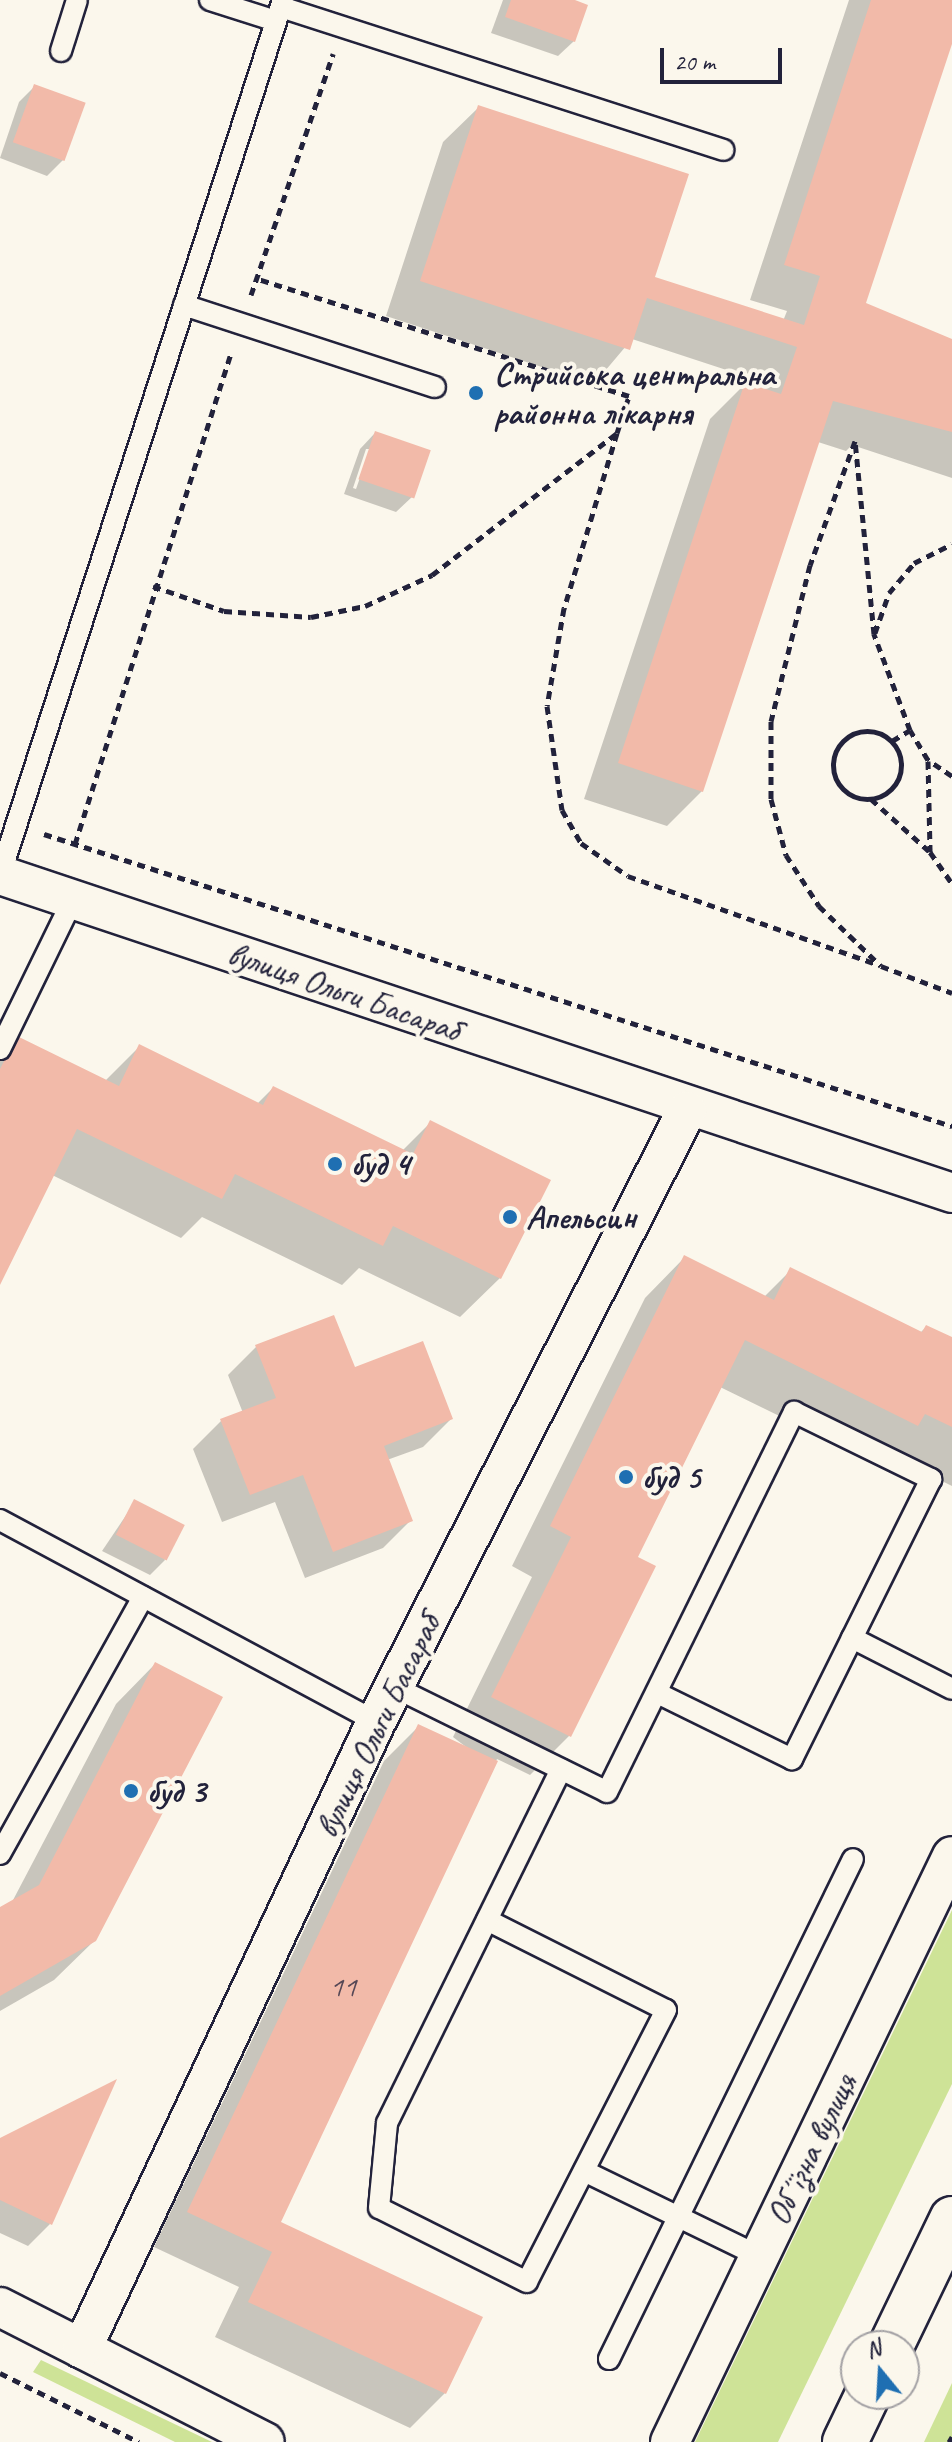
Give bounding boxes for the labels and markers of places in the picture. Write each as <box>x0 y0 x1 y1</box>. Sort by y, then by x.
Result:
place label: Стрийська центральна районна лікарня <box>494 353 774 432</box>
marker: Стрийська центральна районна лікарня <box>465 382 487 404</box>
place label: буд 4 <box>351 1144 410 1184</box>
marker: буд 4 <box>326 1155 344 1173</box>
place label: Апельсин <box>526 1197 636 1237</box>
marker: Апельсин <box>501 1208 519 1226</box>
place label: буд 5 <box>642 1457 700 1497</box>
marker: буд 5 <box>617 1468 635 1486</box>
place label: буд 3 <box>147 1771 206 1811</box>
marker: буд 3 <box>122 1782 140 1800</box>

